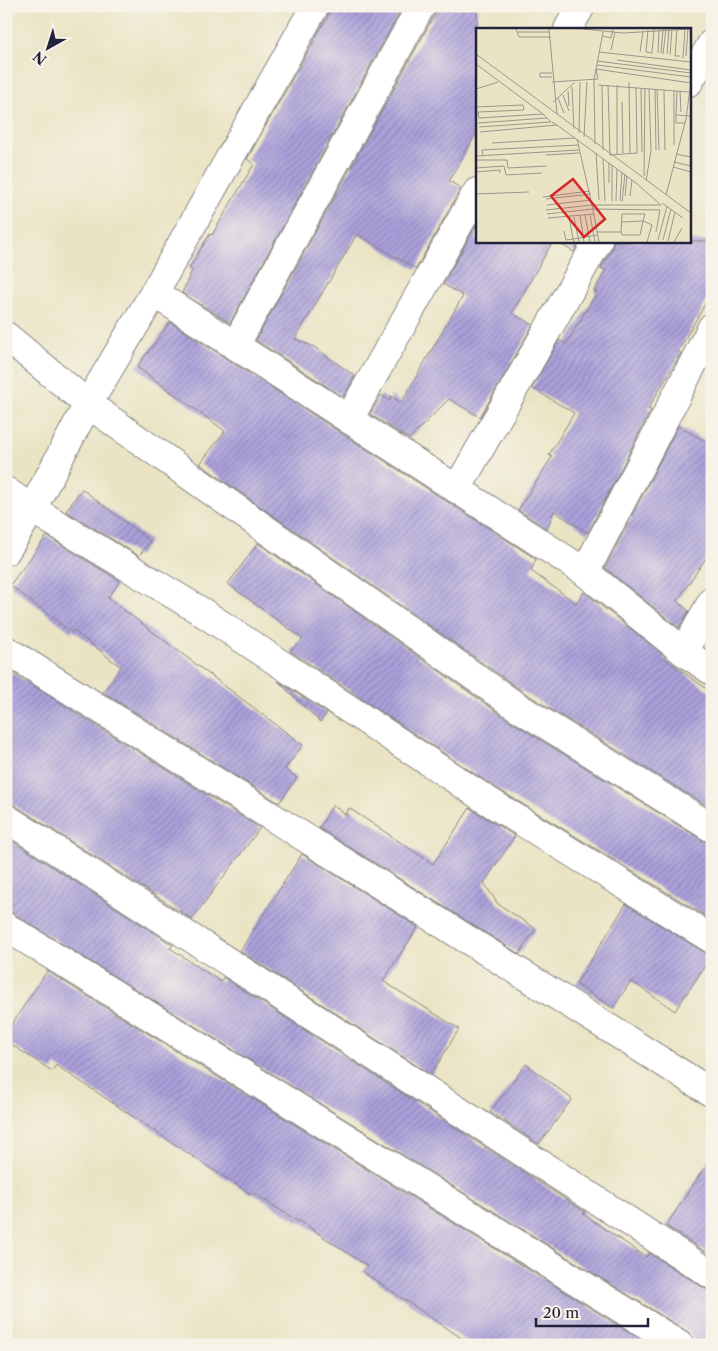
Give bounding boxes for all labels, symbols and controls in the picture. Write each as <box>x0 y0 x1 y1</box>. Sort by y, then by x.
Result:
north arrow <box>22 22 72 72</box>
inset map <box>476 28 690 242</box>
text: N <box>29 47 50 69</box>
scale bar <box>536 1296 648 1328</box>
text: 20 m <box>543 1303 579 1322</box>

